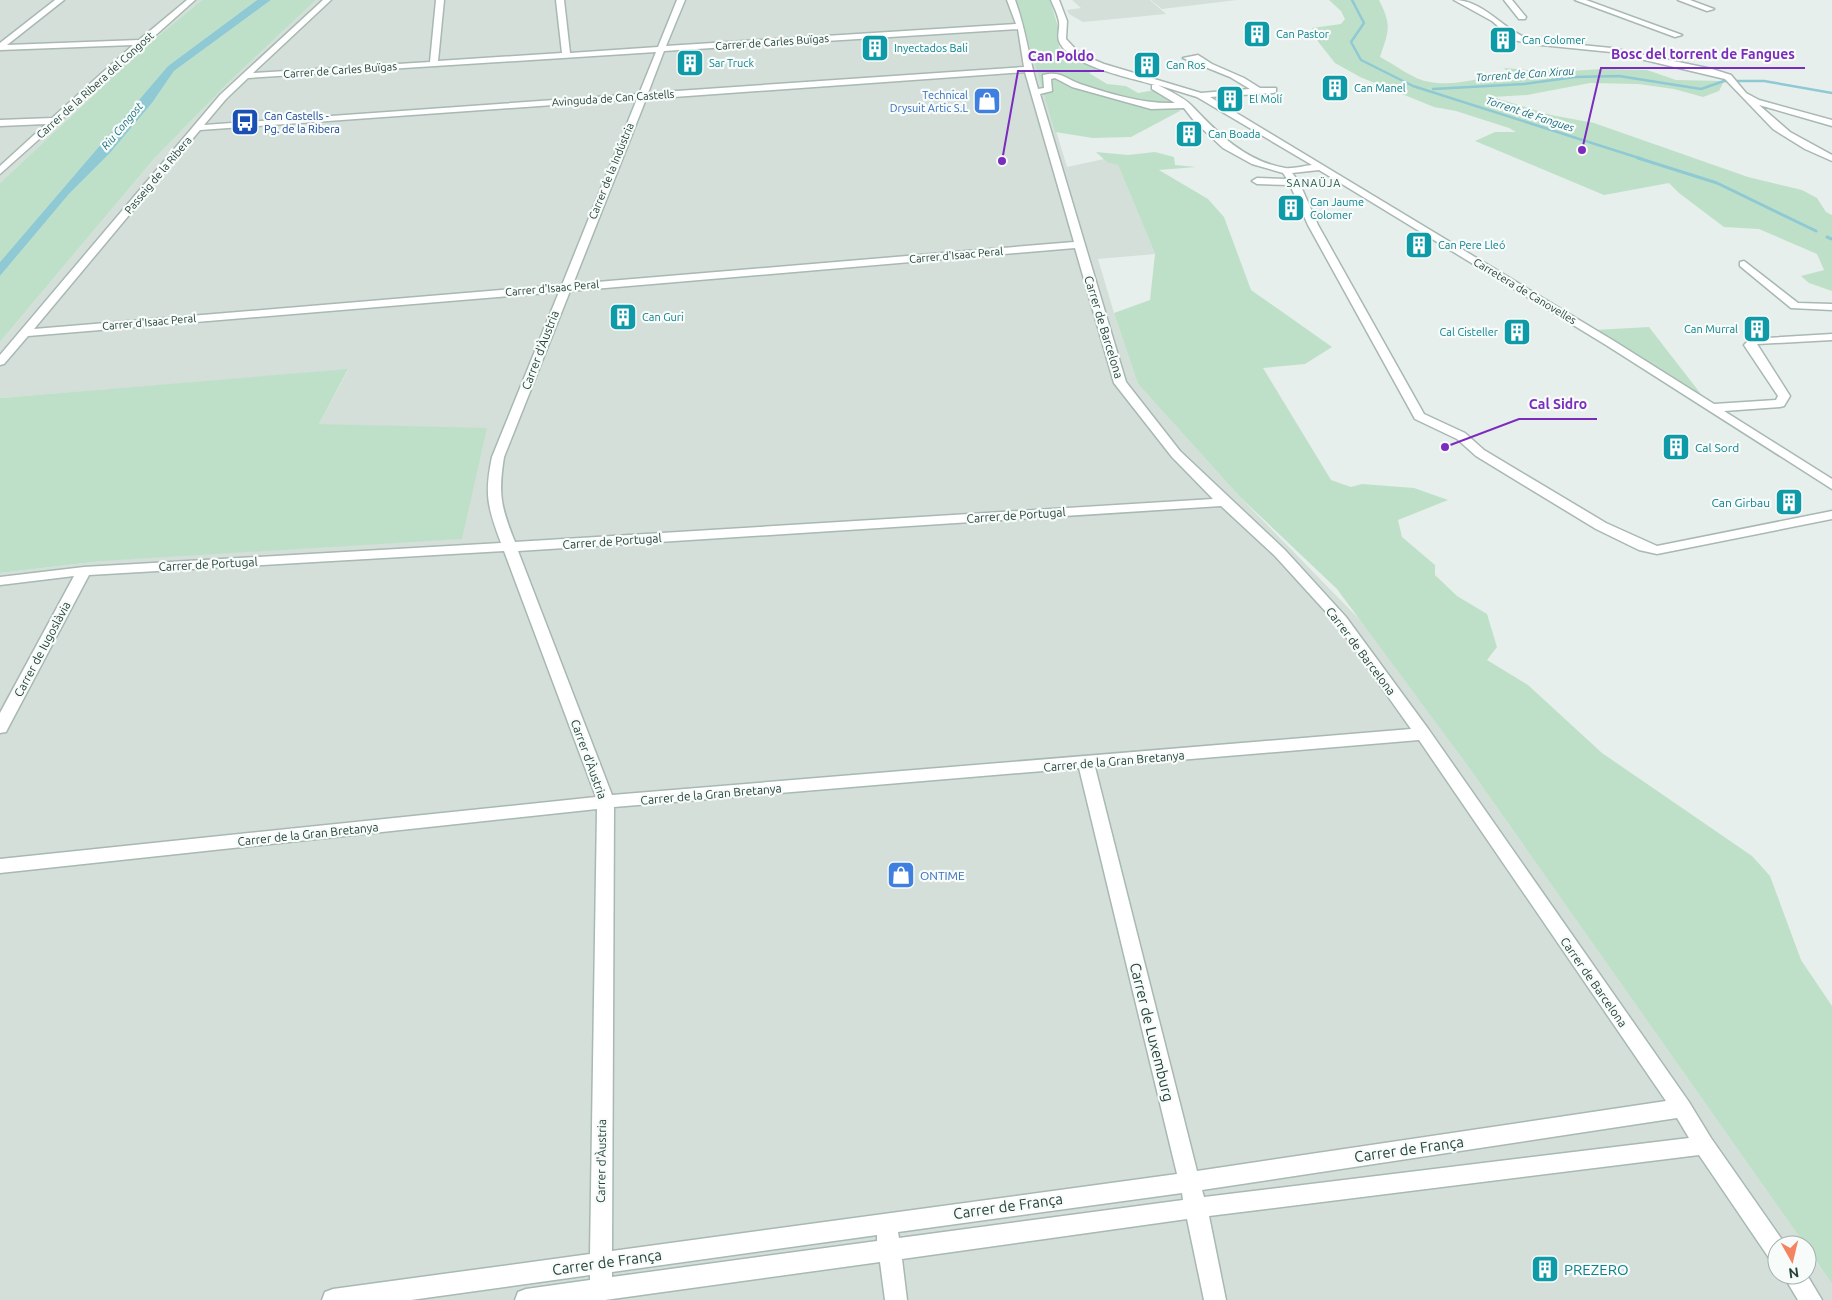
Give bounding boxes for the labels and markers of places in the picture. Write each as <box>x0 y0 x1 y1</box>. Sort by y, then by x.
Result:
building icon: Can Pastor <box>1242 19 1272 49</box>
building icon: Can Colomer <box>1488 25 1518 55</box>
place label: Can Pastor <box>1276 28 1330 40</box>
building icon: Inyectados Bali <box>860 33 890 63</box>
place label: Can Colomer <box>1522 34 1586 46</box>
callout: Bosc del torrent de Fangues <box>1601 39 1805 68</box>
place label: Inyectados Bali <box>894 42 968 54</box>
callout: Can Poldo <box>1018 42 1104 71</box>
building icon: Sar Truck <box>675 48 705 78</box>
building icon: Can Ros <box>1132 50 1162 80</box>
place label: Sar Truck <box>709 57 754 69</box>
place label: Can Ros <box>1166 59 1205 71</box>
building icon: Can Manel <box>1320 73 1350 103</box>
place label: Can Manel <box>1354 82 1406 94</box>
building icon: El Molí <box>1215 84 1245 114</box>
shop icon: Technical Drysuit Artic S.L <box>972 86 1002 116</box>
place label: Technical Drysuit Artic S.L <box>890 89 968 114</box>
place label: El Molí <box>1249 93 1282 105</box>
bus stop icon: Can Castells - Pg. de la Ribera <box>230 107 260 137</box>
place label: Can Castells - Pg. de la Ribera <box>264 110 340 135</box>
building icon: Can Boada <box>1174 119 1204 149</box>
place label: Can Boada <box>1208 128 1260 140</box>
building icon: Can Jaume Colomer <box>1276 193 1306 223</box>
place label: Can Jaume Colomer <box>1310 196 1364 221</box>
building icon: Can Pere Lleó <box>1404 230 1434 260</box>
place label: Can Pere Lleó <box>1438 239 1505 251</box>
building icon: Can Guri <box>608 302 638 332</box>
place label: Can Guri <box>642 311 684 323</box>
building icon: Can Murral <box>1742 314 1772 344</box>
building icon: Cal Cisteller <box>1502 317 1532 347</box>
place label: Can Murral <box>1684 323 1738 335</box>
place label: Cal Cisteller <box>1440 326 1499 338</box>
callout: Cal Sidro <box>1519 390 1597 419</box>
building icon: Cal Sord <box>1661 432 1691 462</box>
place label: Cal Sord <box>1695 441 1739 454</box>
building icon: Can Girbau <box>1774 487 1804 517</box>
place label: Can Girbau <box>1711 496 1770 509</box>
shop icon: ONTIME <box>886 860 916 890</box>
place label: ONTIME <box>920 869 965 882</box>
building icon: PREZERO <box>1530 1254 1560 1284</box>
place label: PREZERO <box>1564 1261 1629 1278</box>

